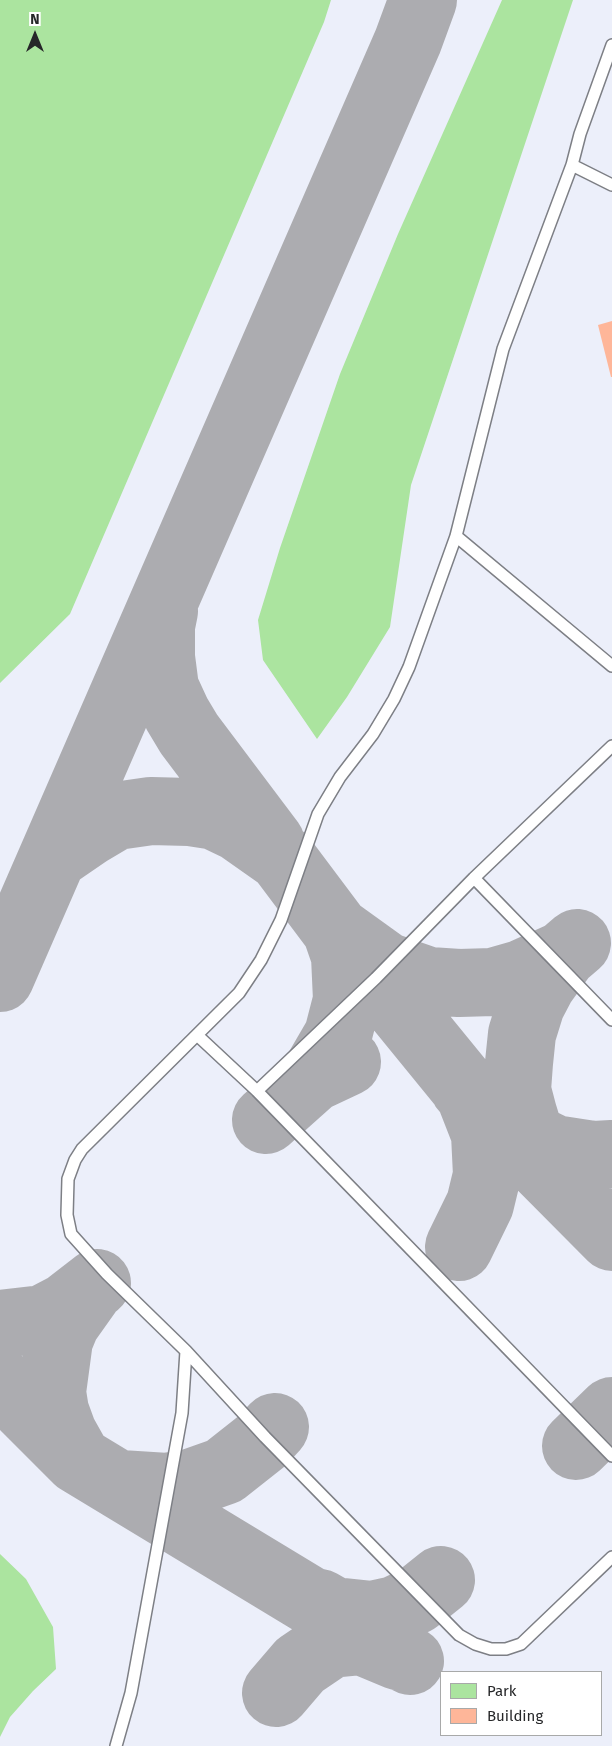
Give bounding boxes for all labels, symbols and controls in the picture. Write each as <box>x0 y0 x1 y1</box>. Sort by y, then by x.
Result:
north arrow <box>10 10 60 60</box>
text: N <box>30 11 40 28</box>
legend <box>440 1671 602 1736</box>
text: Park <box>487 1682 517 1700</box>
text: Building <box>487 1707 543 1725</box>

